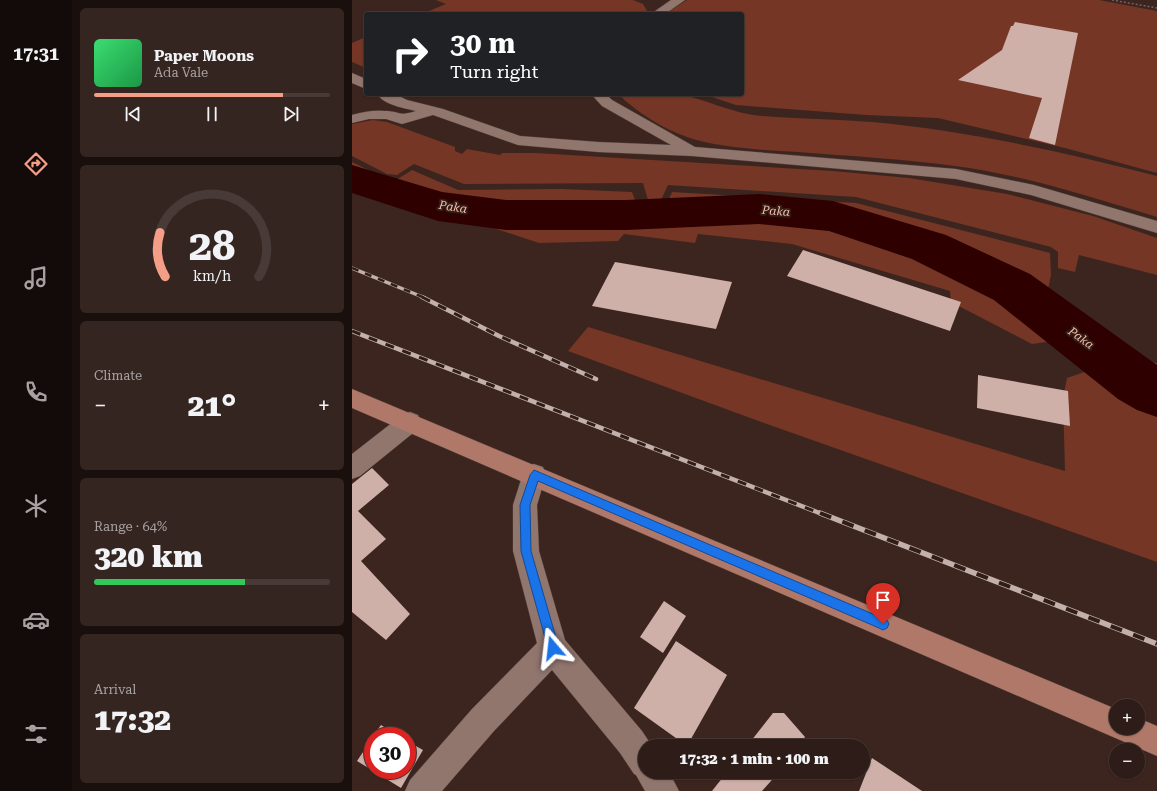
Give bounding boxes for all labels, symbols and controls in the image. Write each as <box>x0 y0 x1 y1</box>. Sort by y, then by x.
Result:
text: 30 m <box>450 27 515 60</box>
icon: right <box>384 28 436 80</box>
text: 17:31 <box>13 43 59 64</box>
text: Paper Moons <box>154 47 254 65</box>
text: Turn right <box>450 61 538 82</box>
text: Ada Vale <box>154 65 208 80</box>
icon: previous <box>122 103 144 125</box>
icon: pause <box>201 103 223 125</box>
icon: next <box>280 103 302 125</box>
icon: directions <box>22 150 50 178</box>
water label: Paka <box>437 198 468 216</box>
water label: Paka <box>760 203 791 219</box>
text: 28 <box>189 221 235 270</box>
icon: music <box>22 264 50 292</box>
text: km/h <box>193 267 231 283</box>
water label: Paka <box>1065 323 1097 352</box>
text: Climate <box>94 368 142 383</box>
icon: phone <box>22 378 50 406</box>
text: 21° <box>188 388 236 423</box>
text: − <box>94 393 106 418</box>
text: + <box>318 393 330 418</box>
icon: climate <box>22 492 50 520</box>
text: Range · 64% <box>94 519 167 534</box>
text: 320 km <box>94 539 203 574</box>
pin <box>866 583 900 624</box>
icon: arrive <box>872 589 894 611</box>
icon: car <box>22 606 50 634</box>
position arrow <box>532 627 574 669</box>
text: Arrival <box>94 682 136 697</box>
map controls <box>1109 699 1145 779</box>
button: + <box>1109 699 1145 735</box>
text: 17:32 <box>94 702 171 737</box>
icon: filters <box>22 720 50 748</box>
speed limit sign: 30 <box>364 727 416 779</box>
button: − <box>1109 743 1145 779</box>
text: 17:32 · 1 min · 100 m <box>679 750 829 768</box>

